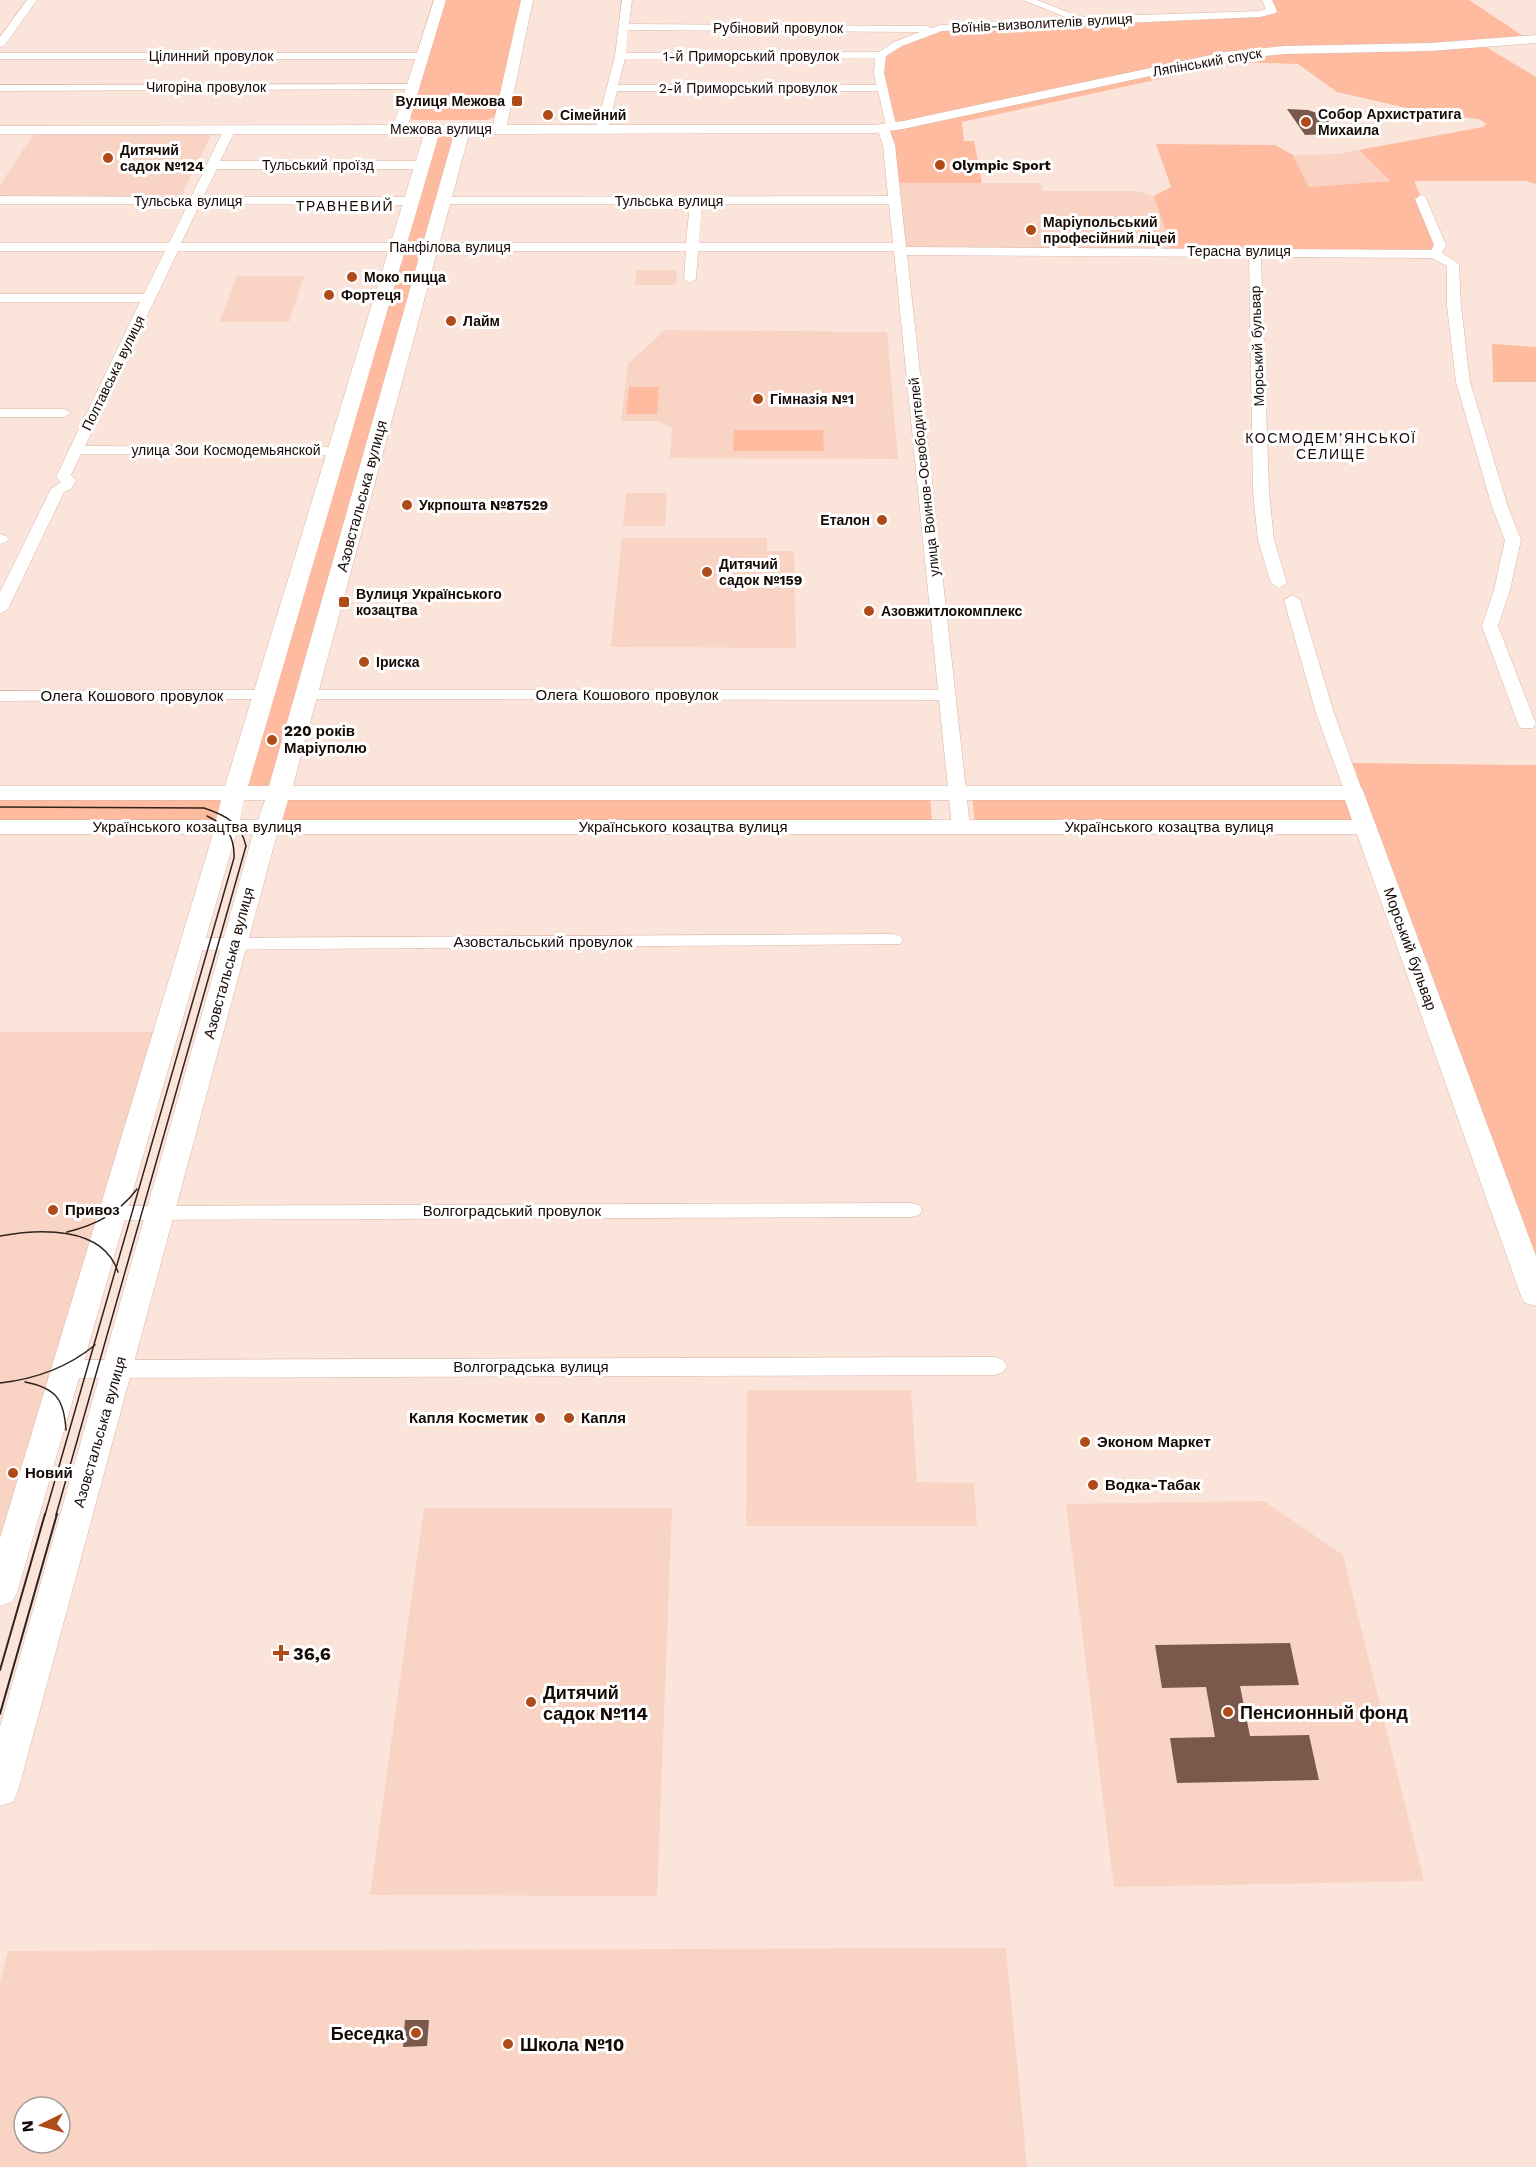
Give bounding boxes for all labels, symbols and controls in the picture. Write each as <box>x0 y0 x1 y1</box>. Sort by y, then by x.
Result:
street label: Воїнів-визволителів вулиця <box>951 10 1133 36</box>
street label: Рубіновий провулок <box>713 20 844 36</box>
street label: Ляпінський спуск <box>1151 44 1264 79</box>
street label: Цілинний провулок <box>149 48 274 64</box>
street label: 1-й Приморський провулок <box>663 48 840 64</box>
street label: Чигоріна провулок <box>146 79 267 95</box>
street label: 2-й Приморський провулок <box>659 80 838 96</box>
place label: Вулиця Межова <box>395 93 505 109</box>
marker: Вулиця Межова <box>510 94 524 108</box>
place label: Собор Архистратига Михаила <box>1318 106 1462 138</box>
place label: Сімейний <box>560 107 626 123</box>
marker: Сімейний <box>541 108 555 122</box>
marker: Собор Архистратига Михаила <box>1299 115 1313 129</box>
street label: Межова вулиця <box>390 121 492 137</box>
place label: Дитячий садок №124 <box>120 142 204 174</box>
marker: Дитячий садок №124 <box>101 151 115 165</box>
street label: Тульський проїзд <box>262 157 374 173</box>
place label: Olympic Sport <box>952 157 1051 173</box>
marker: Olympic Sport <box>933 158 947 172</box>
street label: Тульська вулиця <box>134 193 242 209</box>
street label: Тульська вулиця <box>615 193 723 209</box>
district label: ТРАВНЕВИЙ <box>296 197 394 214</box>
place label: Маріупольський професійний ліцей <box>1043 214 1176 246</box>
marker: Маріупольський професійний ліцей <box>1024 223 1038 237</box>
street label: Панфілова вулиця <box>389 239 511 255</box>
street label: Терасна вулиця <box>1187 243 1291 259</box>
place label: Моко пицца <box>364 269 446 285</box>
marker: Моко пицца <box>345 270 359 284</box>
street label: Морський бульвар <box>1247 285 1267 407</box>
place label: Фортеця <box>341 287 401 303</box>
marker: Фортеця <box>322 288 336 302</box>
street label: Полтавська вулиця <box>78 313 148 433</box>
place label: Лайм <box>463 313 500 329</box>
marker: Лайм <box>444 314 458 328</box>
street label: улица Воинов-Освободителей <box>906 377 942 577</box>
place label: Гімназія №1 <box>770 391 854 407</box>
marker: Гімназія №1 <box>751 392 765 406</box>
street label: Азовстальська вулиця <box>333 418 391 574</box>
district label: КОСМОДЕМ’ЯНСЬКОЇ СЕЛИЩЕ <box>1245 430 1417 462</box>
street label: улица Зои Космодемьянской <box>131 442 321 458</box>
place label: Укрпошта №87529 <box>419 497 548 513</box>
marker: Укрпошта №87529 <box>400 498 414 512</box>
place label: Еталон <box>820 512 870 528</box>
marker: Еталон <box>875 513 889 527</box>
place label: Дитячий садок №159 <box>719 556 802 588</box>
marker: Дитячий садок №159 <box>700 565 714 579</box>
place label: Вулиця Українського козацтва <box>356 586 502 618</box>
marker: Вулиця Українського козацтва <box>337 595 351 609</box>
place label: Азовжитлокомплекс <box>881 603 1022 619</box>
marker: Азовжитлокомплекс <box>862 604 876 618</box>
place label: Іриска <box>376 654 420 670</box>
marker: Іриска <box>357 655 371 669</box>
street label: Олега Кошового провулок <box>536 686 719 704</box>
street label: Олега Кошового провулок <box>41 687 224 705</box>
place label: 220 років Маріуполю <box>284 722 367 757</box>
marker: 220 років Маріуполю <box>265 733 279 747</box>
street label: Українського козацтва вулиця <box>92 818 302 836</box>
street label: Українського козацтва вулиця <box>578 818 788 836</box>
street label: Українського козацтва вулиця <box>1064 818 1274 836</box>
street label: Азовстальська вулиця <box>200 885 258 1041</box>
street label: Морський бульвар <box>1379 885 1441 1013</box>
street label: Азовстальський провулок <box>453 933 633 951</box>
place label: Привоз <box>65 1201 120 1219</box>
street label: Волгоградський провулок <box>423 1202 602 1220</box>
marker: Привоз <box>46 1203 60 1217</box>
street label: Азовстальська вулиця <box>70 1354 130 1510</box>
street label: Волгоградська вулиця <box>453 1358 609 1376</box>
place label: Капля Косметик <box>409 1409 528 1427</box>
place label: Капля <box>581 1409 626 1427</box>
marker: Капля Косметик <box>533 1411 547 1425</box>
marker: Капля <box>562 1411 576 1425</box>
place label: Эконом Маркет <box>1097 1433 1211 1451</box>
marker: Эконом Маркет <box>1078 1435 1092 1449</box>
place label: Новий <box>25 1464 73 1482</box>
marker: Новий <box>6 1466 20 1480</box>
place label: Водка-Табак <box>1105 1476 1201 1494</box>
marker: Водка-Табак <box>1086 1478 1100 1492</box>
place label: 36,6 <box>293 1643 331 1664</box>
marker: 36,6 <box>274 1646 288 1660</box>
place label: Дитячий садок №114 <box>543 1682 648 1724</box>
marker: Дитячий садок №114 <box>524 1695 538 1709</box>
place label: Пенсионный фонд <box>1240 1702 1409 1723</box>
marker: Пенсионный фонд <box>1221 1705 1235 1719</box>
place label: Беседка <box>331 2023 405 2044</box>
marker: Беседка <box>409 2026 423 2040</box>
place label: Школа №10 <box>520 2034 624 2055</box>
marker: Школа №10 <box>501 2037 515 2051</box>
north arrow <box>12 2095 72 2155</box>
text: N <box>18 2120 38 2133</box>

